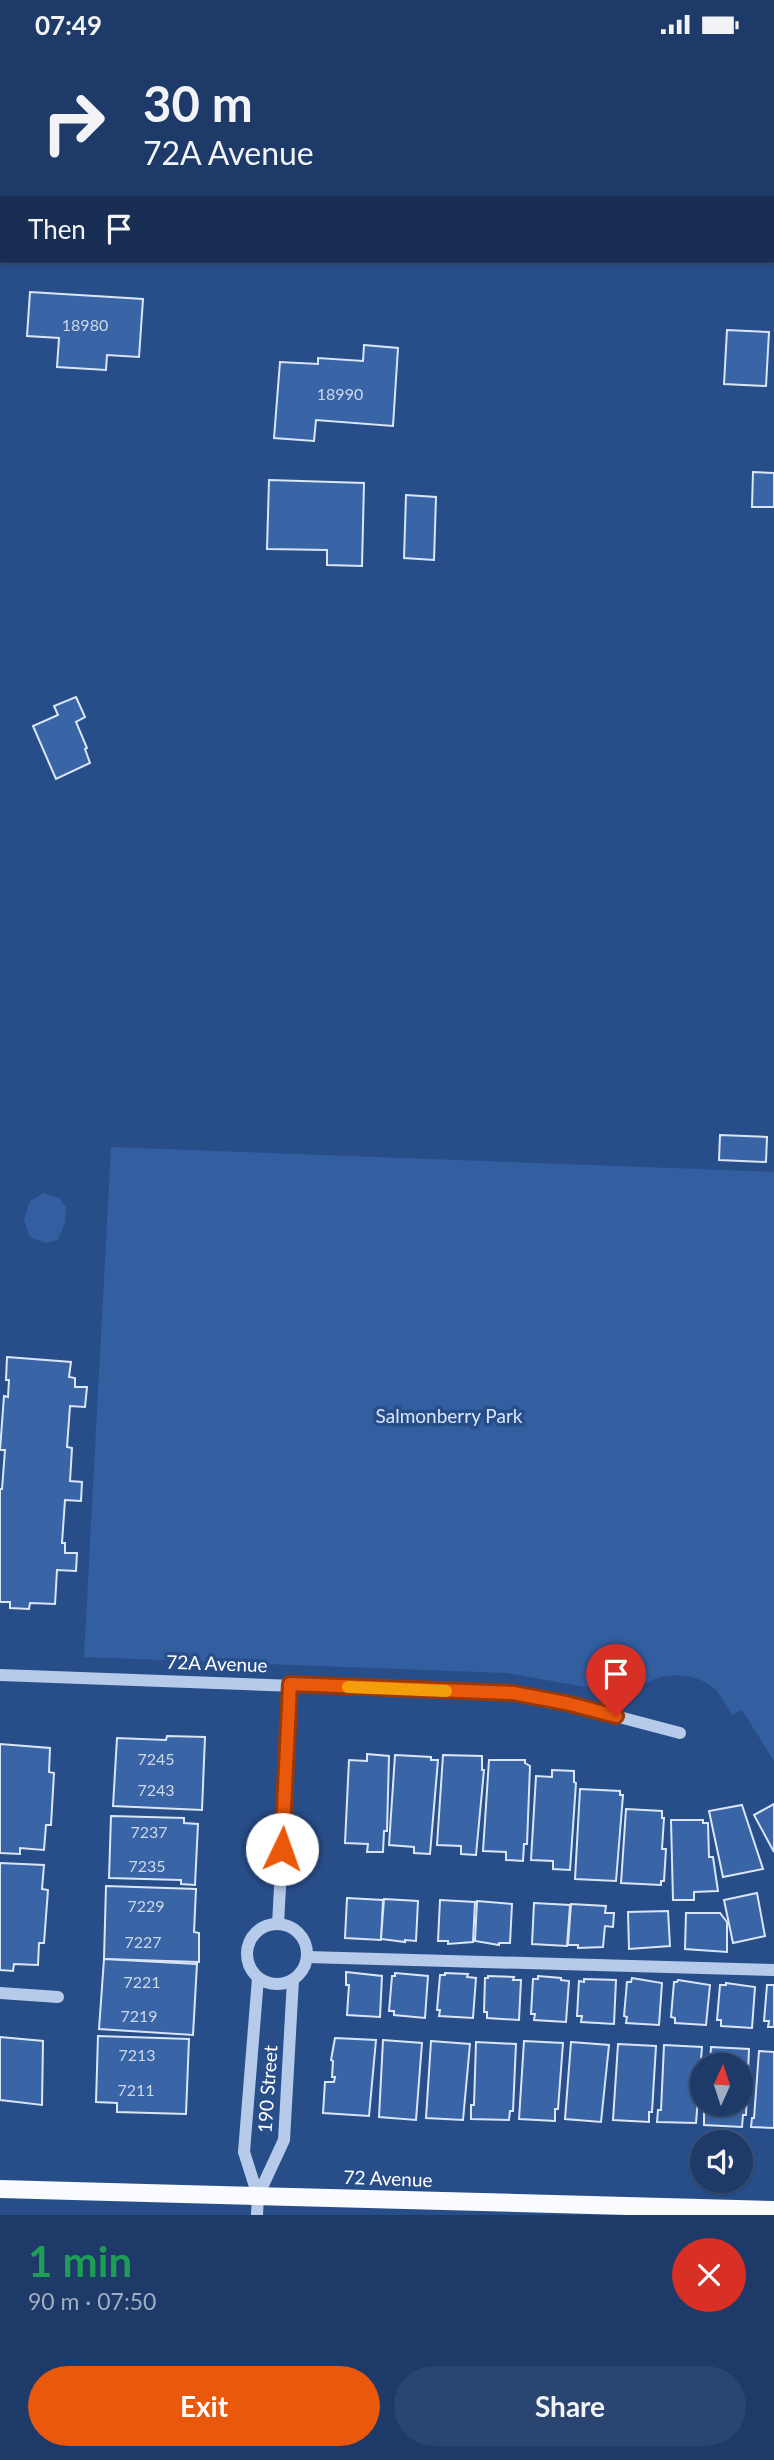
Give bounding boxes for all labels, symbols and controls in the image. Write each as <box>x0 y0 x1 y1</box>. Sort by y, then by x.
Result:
text: 07:49 <box>35 9 102 41</box>
text: 30 m <box>143 74 253 132</box>
icon: right <box>28 77 119 168</box>
text: 72A Avenue <box>143 133 314 172</box>
icon: arrive <box>100 210 138 248</box>
text: Then <box>28 213 86 245</box>
house number: 18980 <box>62 315 108 334</box>
house number: 18990 <box>317 384 363 403</box>
park label: Salmonberry Park <box>376 1404 523 1427</box>
pin <box>586 1644 646 1716</box>
street label: 72A Avenue <box>166 1650 268 1676</box>
icon: arrive <box>597 1655 635 1693</box>
house number: 7245 <box>137 1749 175 1768</box>
house number: 7243 <box>137 1780 175 1799</box>
position arrow <box>245 1812 319 1886</box>
house number: 7237 <box>130 1822 168 1841</box>
house number: 7235 <box>128 1856 166 1875</box>
house number: 7229 <box>127 1896 165 1915</box>
house number: 7227 <box>124 1932 162 1951</box>
house number: 7221 <box>123 1972 161 1991</box>
house number: 7219 <box>120 2006 158 2025</box>
street label: 190 Street <box>252 2044 282 2134</box>
house number: 7213 <box>118 2045 156 2064</box>
north arrow <box>690 2053 752 2116</box>
map controls <box>690 2053 753 2193</box>
house number: 7211 <box>117 2080 155 2099</box>
button: sound <box>690 2130 753 2193</box>
street label: 72 Avenue <box>343 2165 433 2191</box>
text: 1 min <box>28 2236 132 2286</box>
button: close <box>672 2238 746 2312</box>
text: 90 m · 07:50 <box>28 2287 156 2315</box>
button: Exit <box>28 2366 380 2446</box>
button: Share <box>394 2366 746 2446</box>

